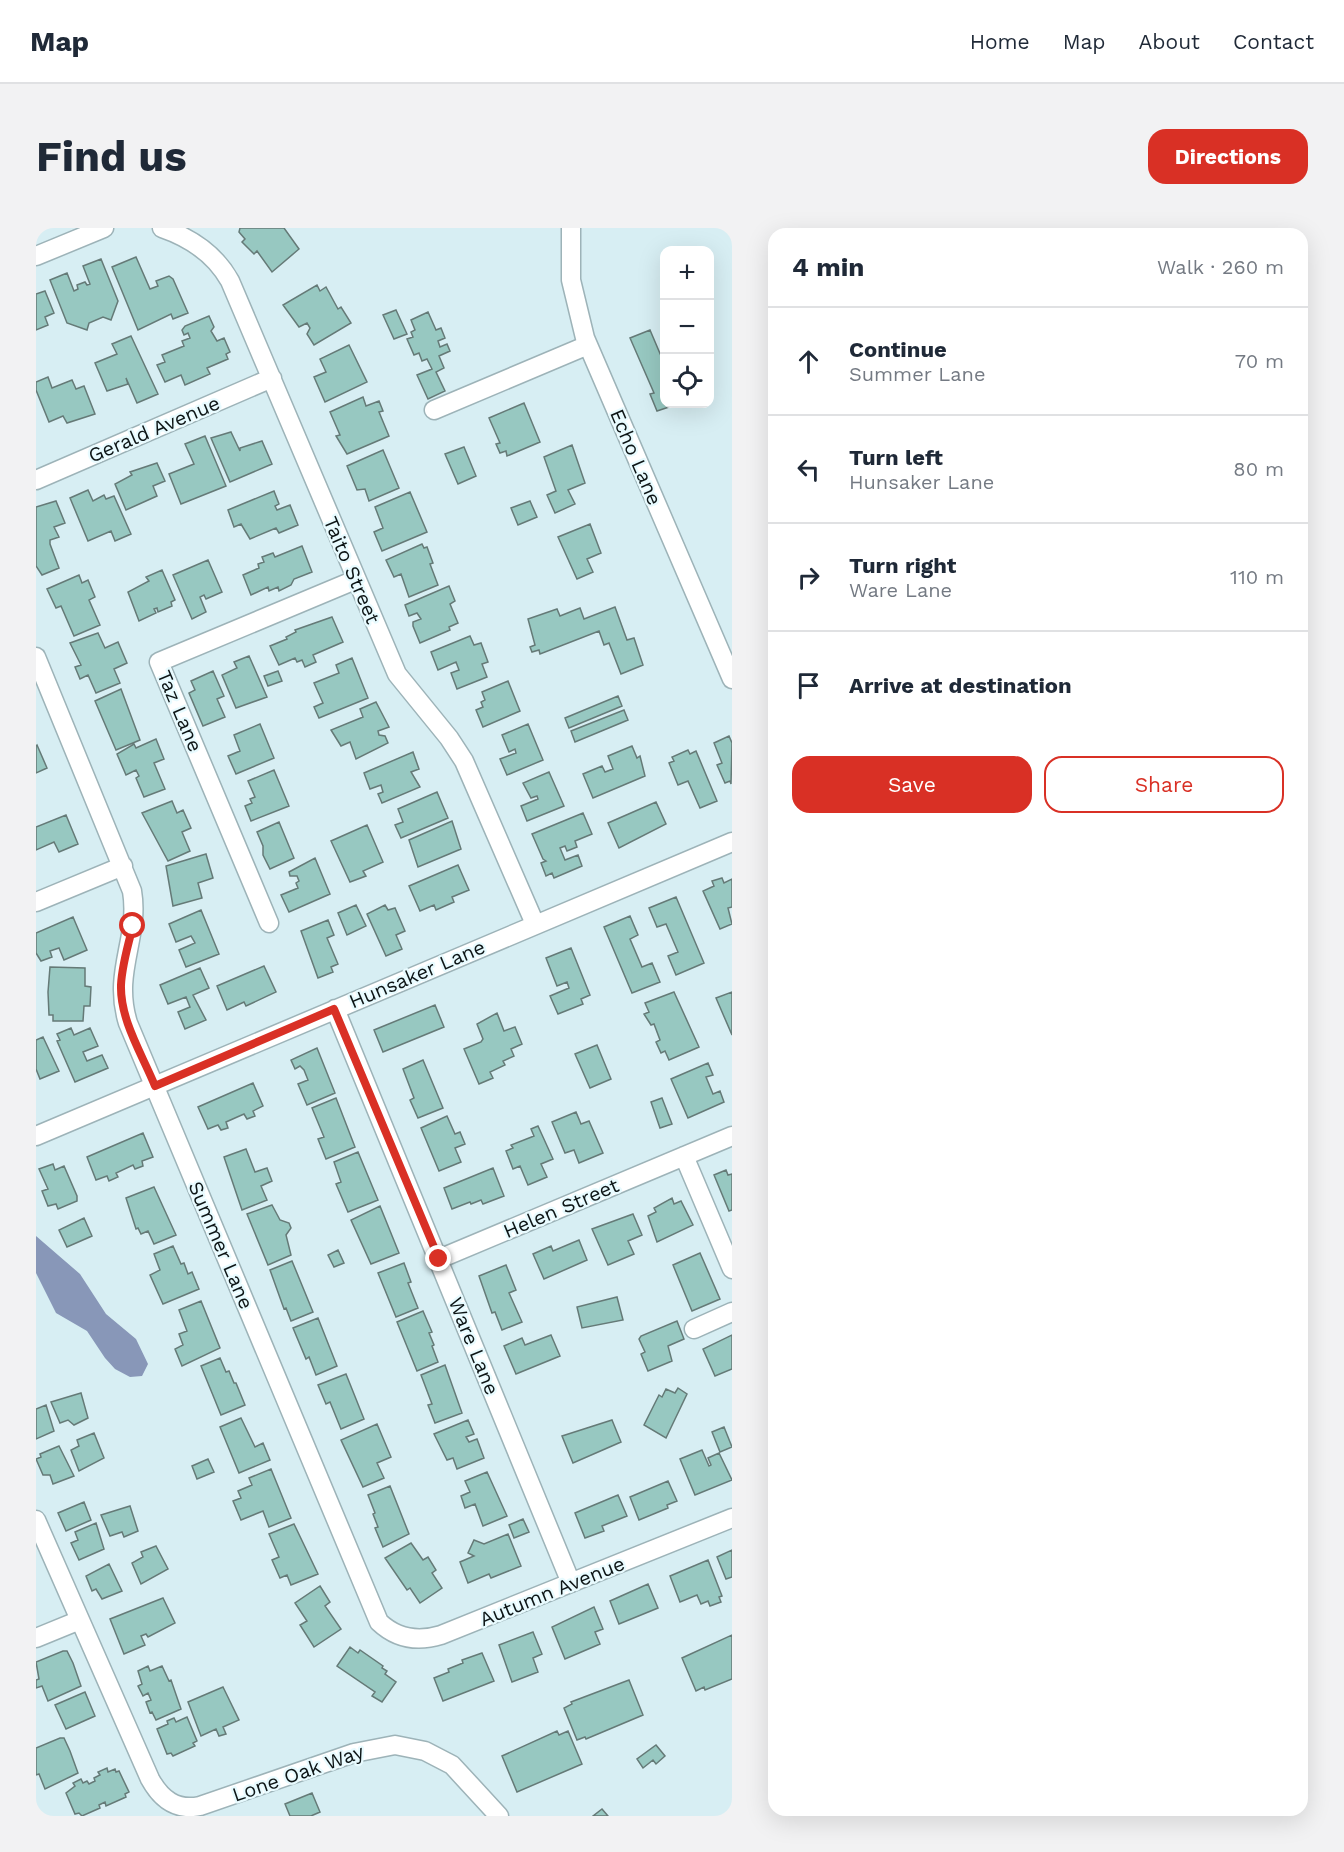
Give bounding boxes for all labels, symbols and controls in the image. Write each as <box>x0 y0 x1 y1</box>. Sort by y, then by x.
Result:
text: Map <box>30 25 89 58</box>
text: Home <box>970 29 1030 54</box>
text: Map <box>1063 29 1106 54</box>
text: About <box>1139 29 1200 54</box>
text: Contact <box>1233 29 1314 54</box>
button: Directions <box>1148 129 1308 184</box>
text: Find us <box>36 132 187 181</box>
map controls <box>660 246 714 408</box>
button: + <box>660 246 714 300</box>
text: 4 min <box>792 252 864 282</box>
text: Walk · 260 m <box>1157 255 1284 279</box>
button: − <box>660 300 714 354</box>
text: Continue <box>849 337 947 362</box>
icon: ahead <box>792 345 825 378</box>
text: 70 m <box>1235 349 1284 373</box>
button: locate <box>660 354 714 408</box>
text: Summer Lane <box>849 362 985 386</box>
street label: Gerald Avenue <box>85 390 223 468</box>
street label: Echo Lane <box>605 405 667 509</box>
text: Turn left <box>849 445 943 470</box>
icon: left <box>792 453 825 486</box>
text: 80 m <box>1233 457 1284 481</box>
text: Hunsaker Lane <box>849 470 994 494</box>
street label: Taito Street <box>319 513 386 628</box>
text: Turn right <box>849 553 956 578</box>
icon: right <box>792 561 825 594</box>
text: 110 m <box>1230 565 1284 589</box>
text: Ware Lane <box>849 578 952 602</box>
street label: Taz Lane <box>152 667 208 755</box>
icon: arrive <box>792 669 825 702</box>
text: Arrive at destination <box>849 673 1072 698</box>
button: Save <box>792 756 1032 813</box>
button: Share <box>1044 756 1284 813</box>
route start <box>119 912 145 938</box>
street label: Hunsaker Lane <box>345 935 489 1013</box>
street label: Helen Street <box>500 1173 623 1243</box>
street label: Summer Lane <box>183 1178 259 1312</box>
route end <box>425 1245 451 1271</box>
street label: Ware Lane <box>444 1294 504 1398</box>
street label: Autumn Avenue <box>476 1551 628 1631</box>
street label: Lone Oak Way <box>229 1739 368 1807</box>

